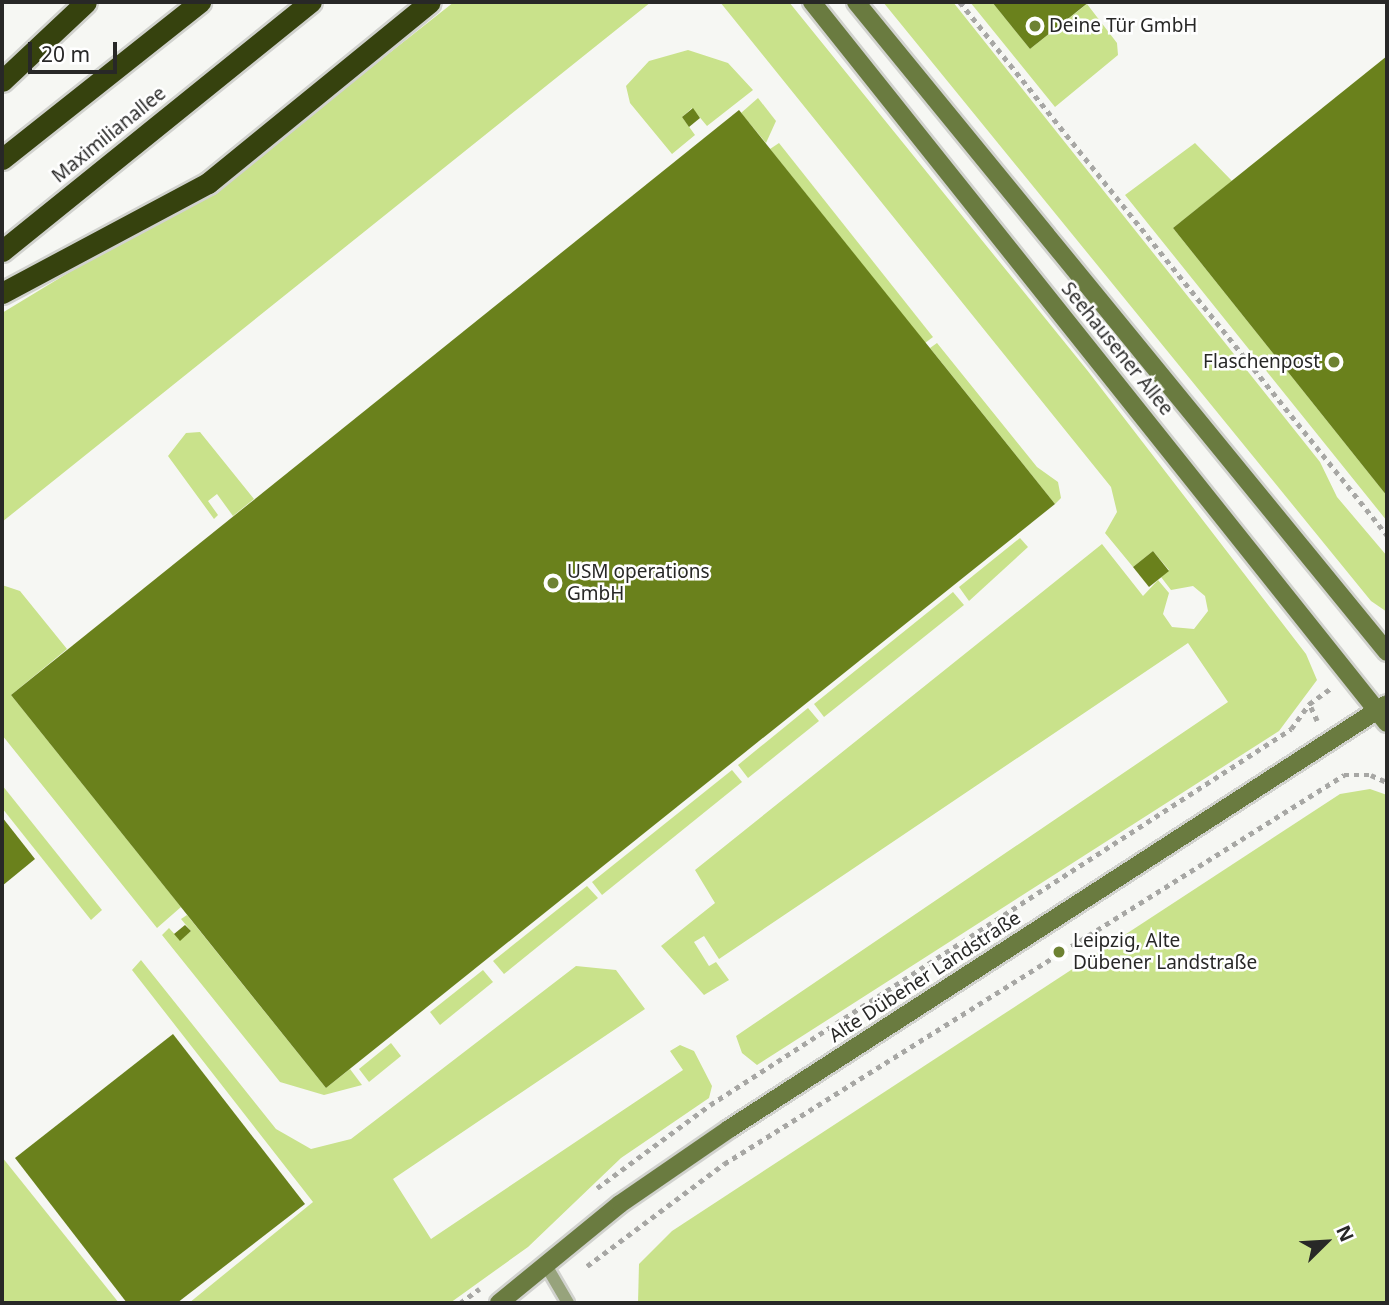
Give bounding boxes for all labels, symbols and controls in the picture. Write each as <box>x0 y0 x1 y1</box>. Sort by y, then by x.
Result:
place label: Deine Tür GmbH <box>1049 15 1197 37</box>
marker: Deine Tür GmbH <box>1027 18 1043 34</box>
scale bar <box>32 28 121 72</box>
text: 20 m <box>41 40 90 68</box>
street label: Maximilianallee <box>48 82 170 188</box>
street label: Seehausener Allee <box>1056 278 1178 420</box>
place label: Flaschenpost <box>1203 351 1320 373</box>
marker: Flaschenpost <box>1326 354 1342 370</box>
place label: USM operations GmbH <box>567 561 710 605</box>
marker: USM operations GmbH <box>545 575 561 591</box>
street label: Alte Dübener Landstraße <box>825 907 1025 1047</box>
place label: Leipzig, Alte Dübener Landstraße <box>1073 930 1257 974</box>
marker: Leipzig, Alte Dübener Landstraße <box>1051 944 1067 960</box>
north arrow <box>1291 1207 1361 1277</box>
text: N <box>1330 1221 1360 1246</box>

